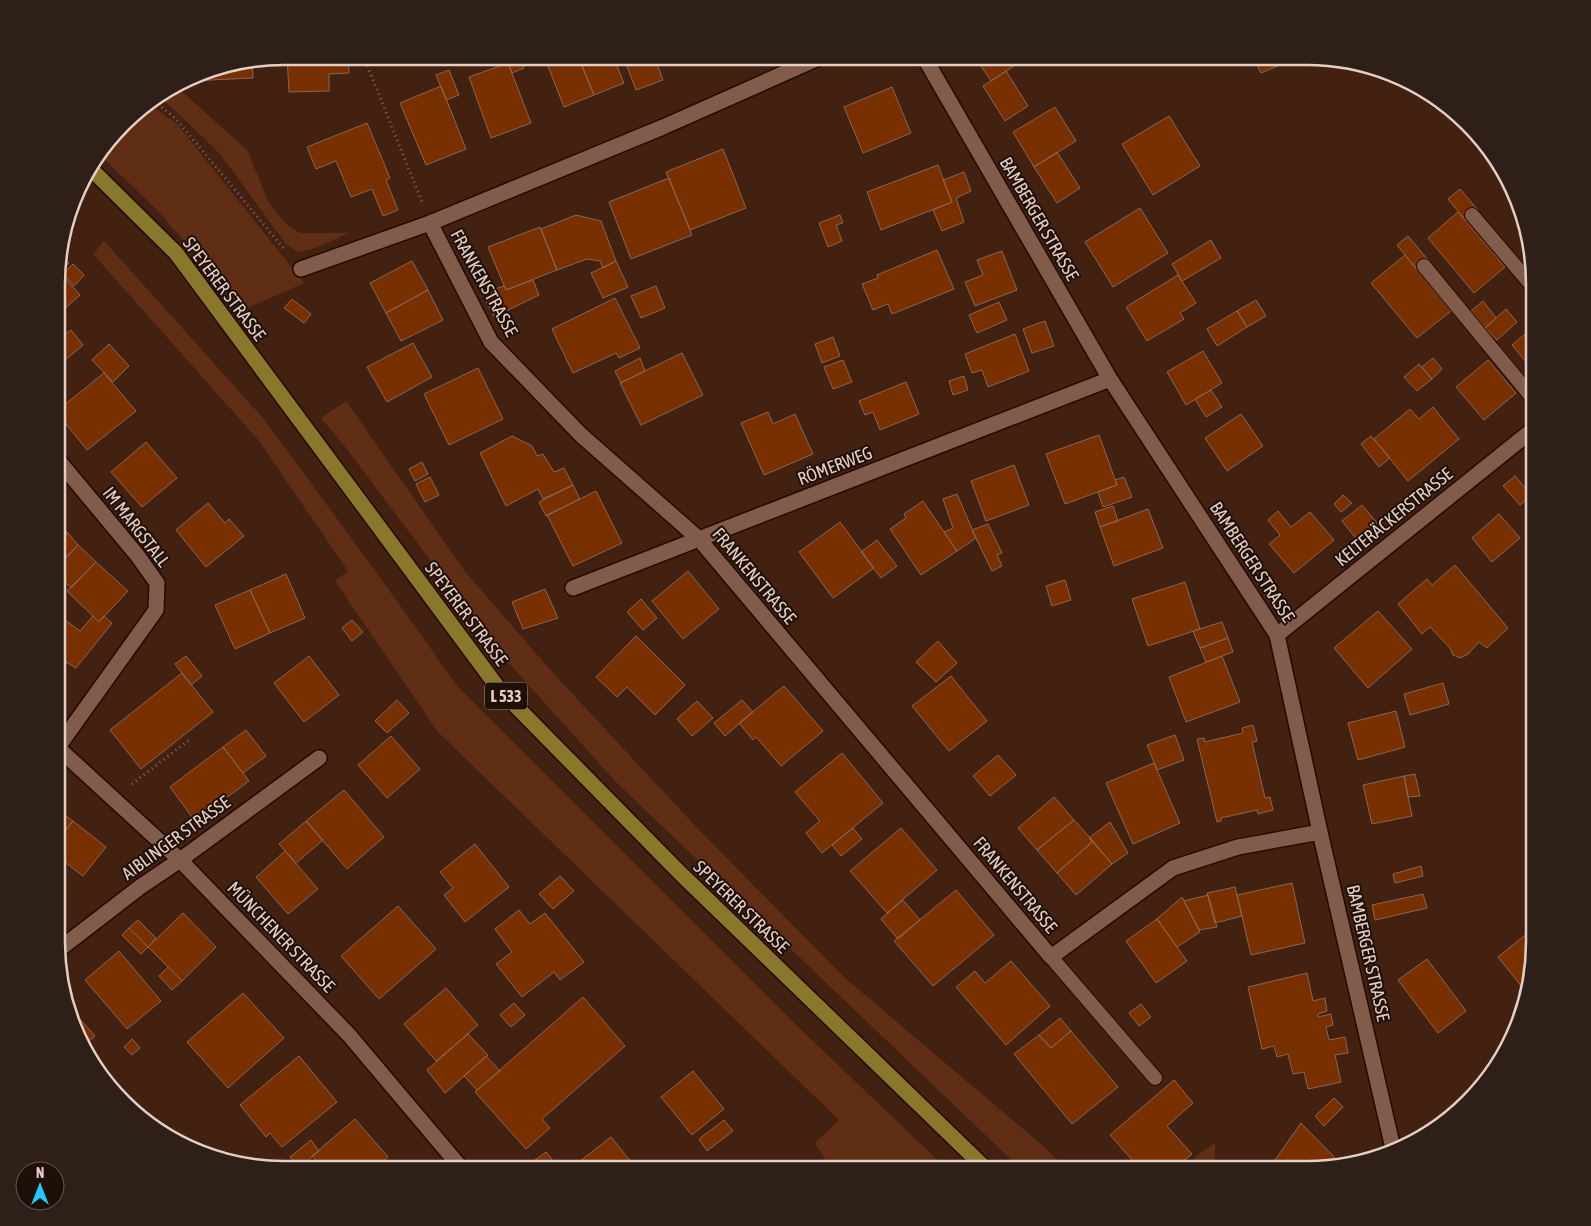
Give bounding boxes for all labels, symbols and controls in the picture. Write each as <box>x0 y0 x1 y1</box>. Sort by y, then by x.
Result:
street label: BAMBERGER STRASSE <box>996 153 1083 285</box>
street label: FRANKENSTRASSE <box>446 226 523 340</box>
street label: SPEYERER STRASSE <box>179 233 270 345</box>
street label: RÖMERWEG <box>795 442 875 489</box>
street label: KELTERÄCKERSTRASSE <box>1331 463 1457 570</box>
street label: IM MARGSTALL <box>99 482 174 571</box>
street label: BAMBERGER STRASSE <box>1206 498 1299 626</box>
street label: FRANKENSTRASSE <box>708 523 801 628</box>
street label: SPEYERER STRASSE <box>421 558 512 670</box>
road number: L 533 <box>485 682 527 709</box>
street label: AIBLINGER STRASSE <box>117 791 234 884</box>
street label: FRANKENSTRASSE <box>969 832 1062 937</box>
street label: SPEYERER STRASSE <box>689 856 793 957</box>
street label: MÜNCHENER STRASSE <box>223 877 340 996</box>
street label: BAMBERGER STRASSE <box>1343 883 1394 1023</box>
north arrow <box>15 1161 65 1211</box>
text: N <box>36 1165 44 1181</box>

